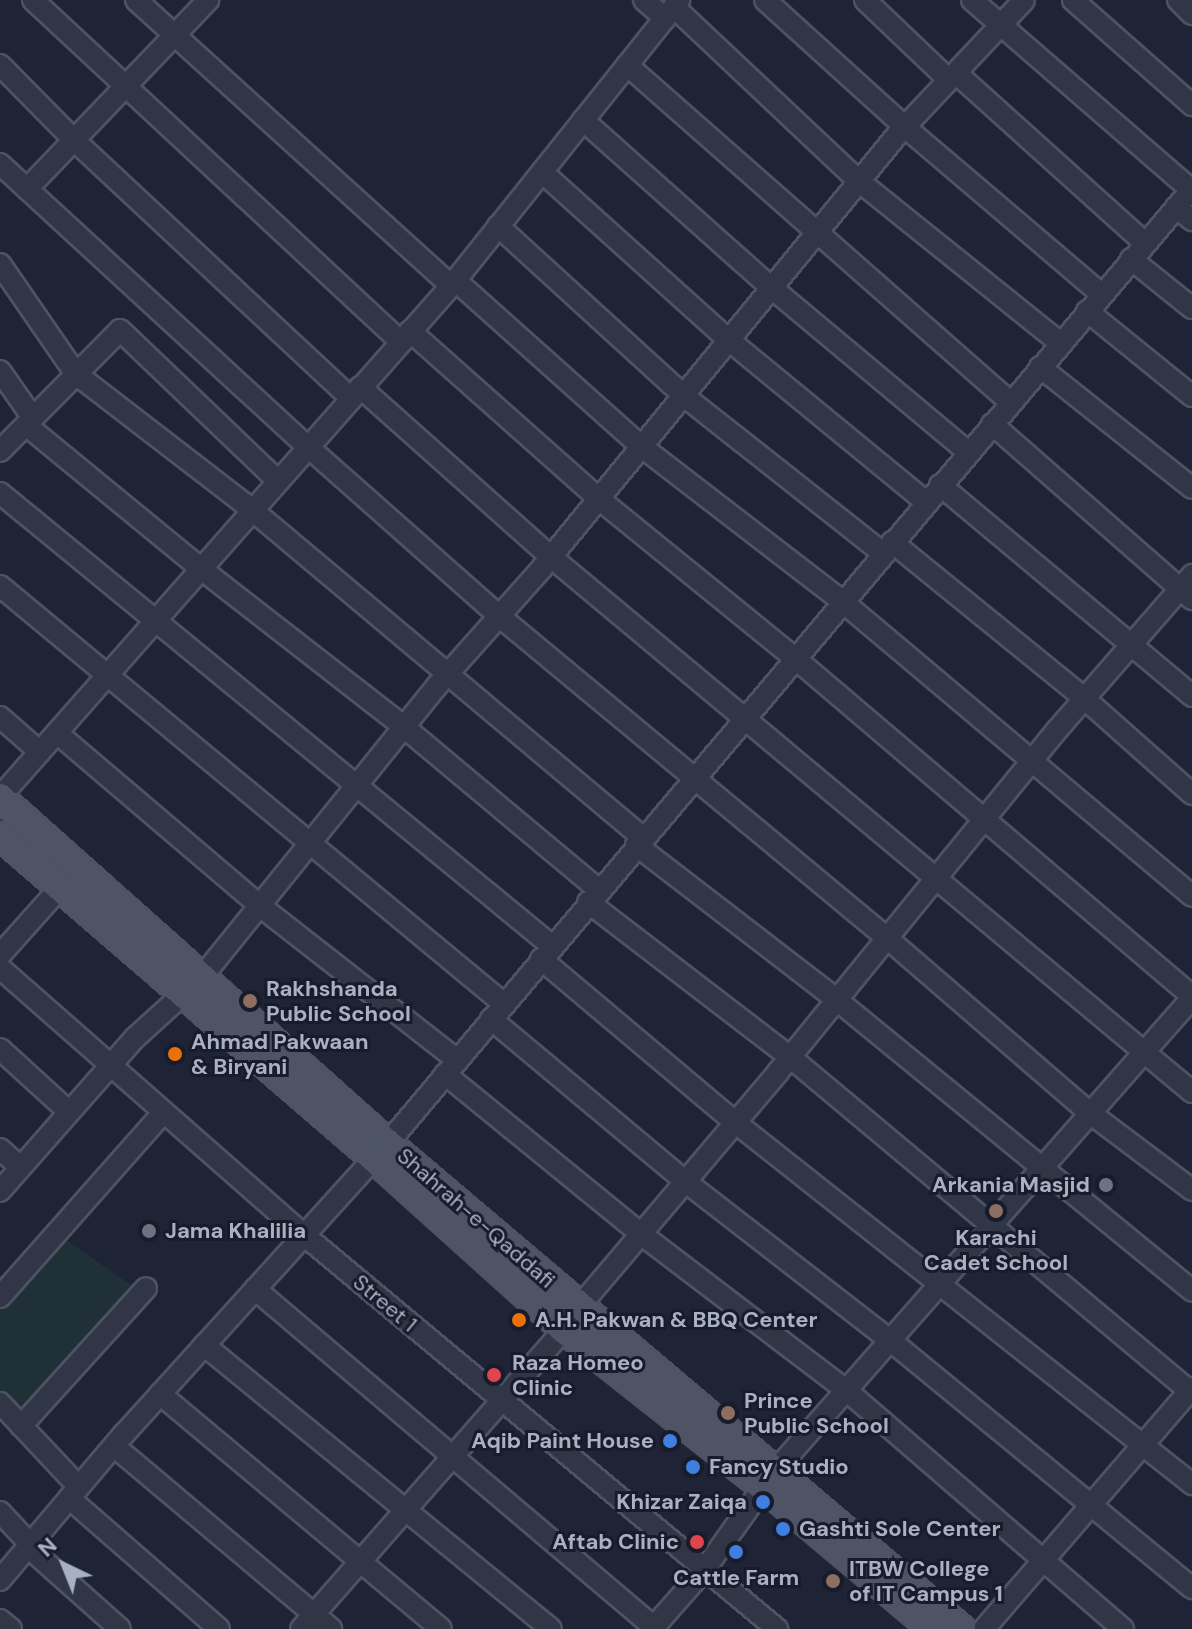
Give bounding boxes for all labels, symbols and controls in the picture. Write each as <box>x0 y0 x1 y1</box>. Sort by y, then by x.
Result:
place label: Rakhshanda Public School <box>266 975 411 1026</box>
marker: Rakhshanda Public School <box>241 992 259 1010</box>
place label: Ahmad Pakwaan & Biryani <box>191 1028 369 1080</box>
marker: Ahmad Pakwaan & Biryani <box>166 1045 184 1063</box>
street label: Shahrah-e-Qaddafi <box>392 1142 560 1294</box>
place label: Arkania Masjid <box>932 1172 1090 1198</box>
marker: Arkania Masjid <box>1097 1176 1115 1194</box>
marker: Karachi Cadet School <box>987 1202 1005 1220</box>
place label: Jama Khalilia <box>165 1218 306 1244</box>
marker: Jama Khalilia <box>140 1222 158 1240</box>
place label: Karachi Cadet School <box>924 1224 1068 1276</box>
street label: Street 1 <box>348 1269 422 1337</box>
place label: A.H. Pakwan & BBQ Center <box>535 1307 817 1333</box>
marker: A.H. Pakwan & BBQ Center <box>510 1311 528 1329</box>
place label: Raza Homeo Clinic <box>512 1349 644 1400</box>
marker: Raza Homeo Clinic <box>483 1364 505 1386</box>
place label: Prince Public School <box>744 1387 889 1438</box>
marker: Prince Public School <box>719 1404 737 1422</box>
place label: Aqib Paint House <box>471 1428 654 1454</box>
marker: Aqib Paint House <box>661 1432 679 1450</box>
place label: Fancy Studio <box>709 1454 849 1480</box>
marker: Fancy Studio <box>684 1458 702 1476</box>
place label: Khizar Zaiqa <box>616 1489 747 1515</box>
marker: Khizar Zaiqa <box>754 1493 772 1511</box>
place label: Gashti Sole Center <box>799 1516 1001 1542</box>
marker: Gashti Sole Center <box>774 1520 792 1538</box>
north arrow <box>24 1525 104 1605</box>
place label: Aftab Clinic <box>552 1529 679 1555</box>
text: N <box>32 1531 63 1563</box>
marker: Aftab Clinic <box>686 1531 708 1553</box>
marker: Cattle Farm <box>727 1543 745 1561</box>
place label: ITBW College of IT Campus 1 <box>849 1555 1003 1606</box>
place label: Cattle Farm <box>673 1565 799 1591</box>
marker: ITBW College of IT Campus 1 <box>824 1572 842 1590</box>

